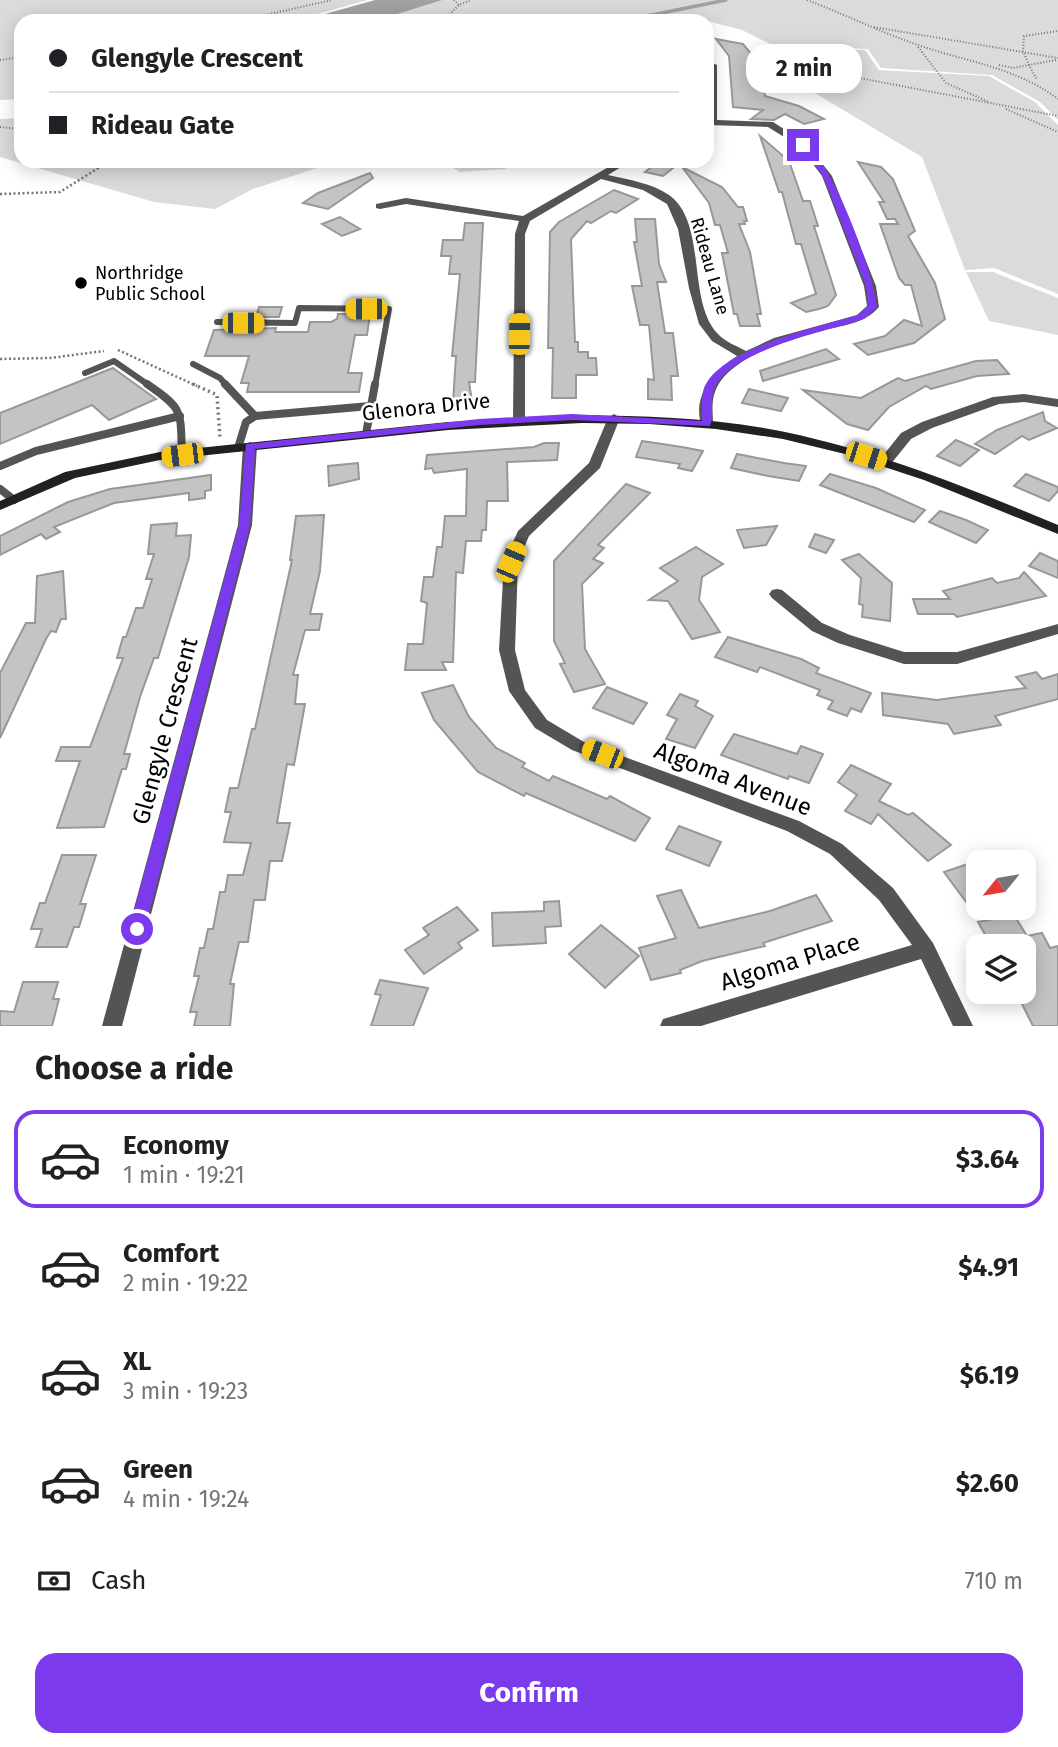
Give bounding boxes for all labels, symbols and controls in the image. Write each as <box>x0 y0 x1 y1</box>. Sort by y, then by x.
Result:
text: Glengyle Crescent <box>91 43 303 74</box>
callout: 2 min <box>745 44 861 92</box>
text: 2 min <box>776 54 832 82</box>
text: Rideau Gate <box>91 110 234 141</box>
route end <box>787 129 819 161</box>
street label: Rideau Lane <box>686 215 734 317</box>
place label: Northridge Public School <box>95 262 205 305</box>
marker: Northridge Public School <box>73 275 89 291</box>
car <box>346 299 388 320</box>
car <box>223 313 265 334</box>
car <box>509 313 530 355</box>
street label: Glenora Drive <box>361 387 491 427</box>
car <box>843 440 890 472</box>
car <box>160 442 205 468</box>
car <box>494 539 529 585</box>
street label: Glengyle Crescent <box>127 634 204 828</box>
street label: Algoma Avenue <box>650 736 816 822</box>
car <box>579 737 626 771</box>
north arrow <box>966 850 1036 920</box>
map controls <box>966 850 1036 1004</box>
route start <box>121 913 153 945</box>
street label: Algoma Place <box>717 927 863 997</box>
button: layers <box>966 934 1036 1004</box>
text: Choose a ride <box>35 1049 233 1087</box>
icon: car <box>39 1128 102 1191</box>
text: Economy <box>123 1130 229 1161</box>
text: $3.64 <box>956 1144 1019 1175</box>
text: 1 min · 19:21 <box>123 1161 245 1189</box>
icon: car <box>39 1236 102 1299</box>
text: Comfort <box>123 1238 219 1269</box>
text: $4.91 <box>958 1252 1019 1283</box>
text: 2 min · 19:22 <box>123 1269 248 1297</box>
icon: car <box>39 1344 102 1407</box>
text: XL <box>123 1346 151 1377</box>
text: $6.19 <box>960 1360 1019 1391</box>
text: 3 min · 19:23 <box>123 1377 248 1405</box>
icon: car <box>39 1452 102 1515</box>
text: Green <box>123 1454 193 1485</box>
text: $2.60 <box>956 1468 1019 1499</box>
text: 4 min · 19:24 <box>123 1485 249 1513</box>
icon: cash <box>35 1562 73 1600</box>
text: Cash <box>91 1565 147 1596</box>
text: 710 m <box>965 1567 1023 1595</box>
button: Confirm <box>35 1653 1023 1733</box>

